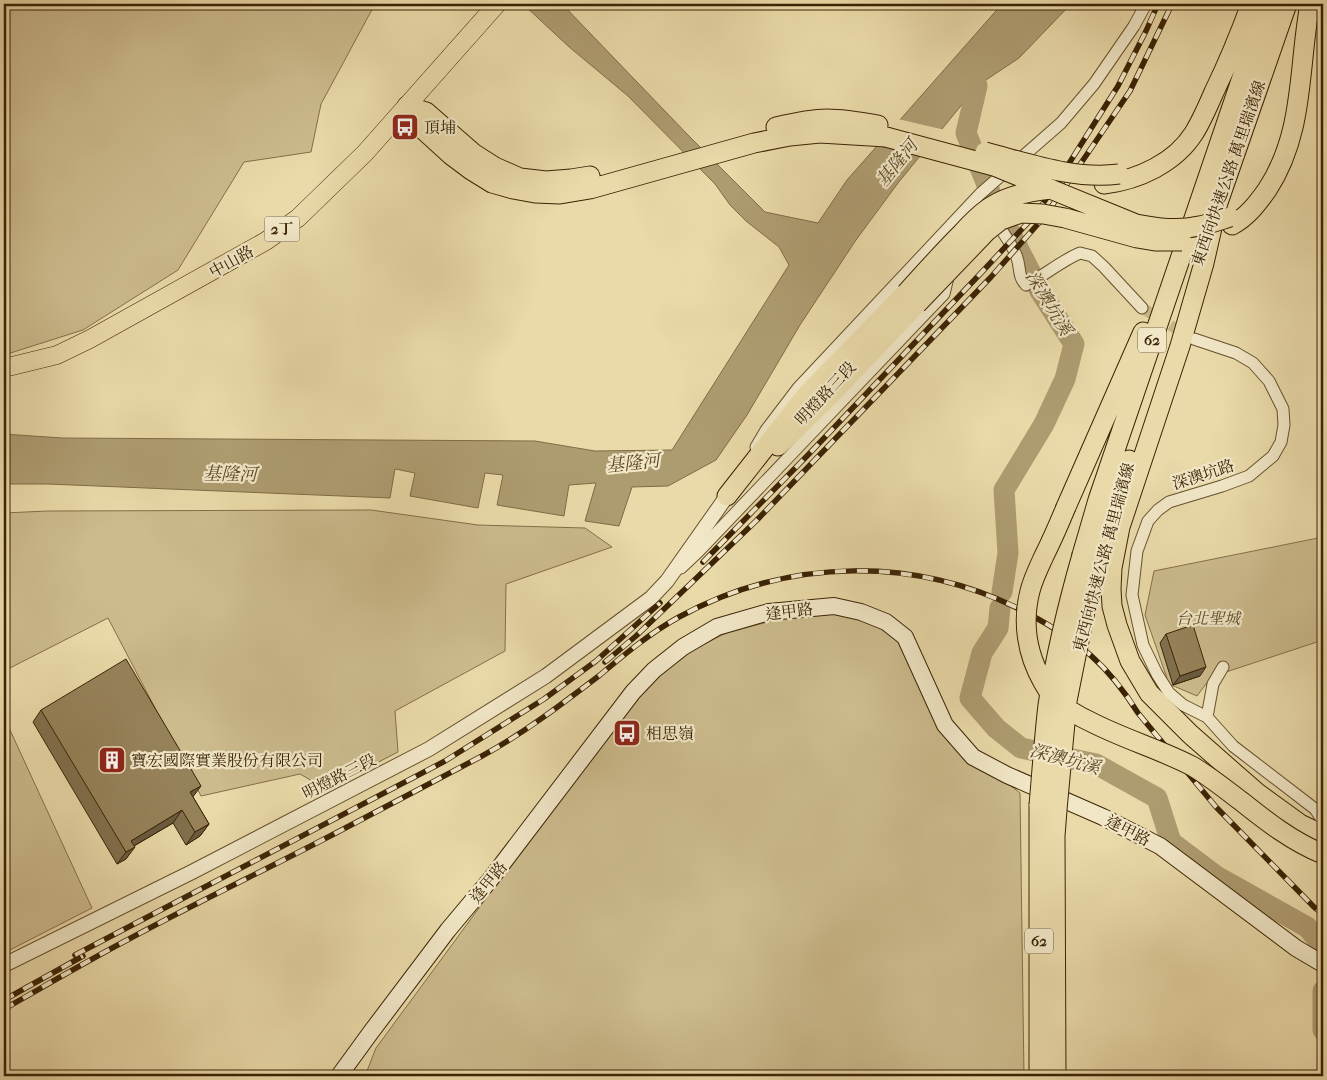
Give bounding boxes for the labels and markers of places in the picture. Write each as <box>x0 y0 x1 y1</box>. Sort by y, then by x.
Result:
bus stop icon: 頂埔 <box>390 112 420 142</box>
place label: 頂埔 <box>424 118 456 137</box>
bus stop icon: 相思嶺 <box>612 718 642 748</box>
place label: 相思嶺 <box>646 724 694 743</box>
building icon: 寶宏國際實業股份有限公司 <box>97 745 127 775</box>
place label: 寶宏國際實業股份有限公司 <box>131 751 323 770</box>

